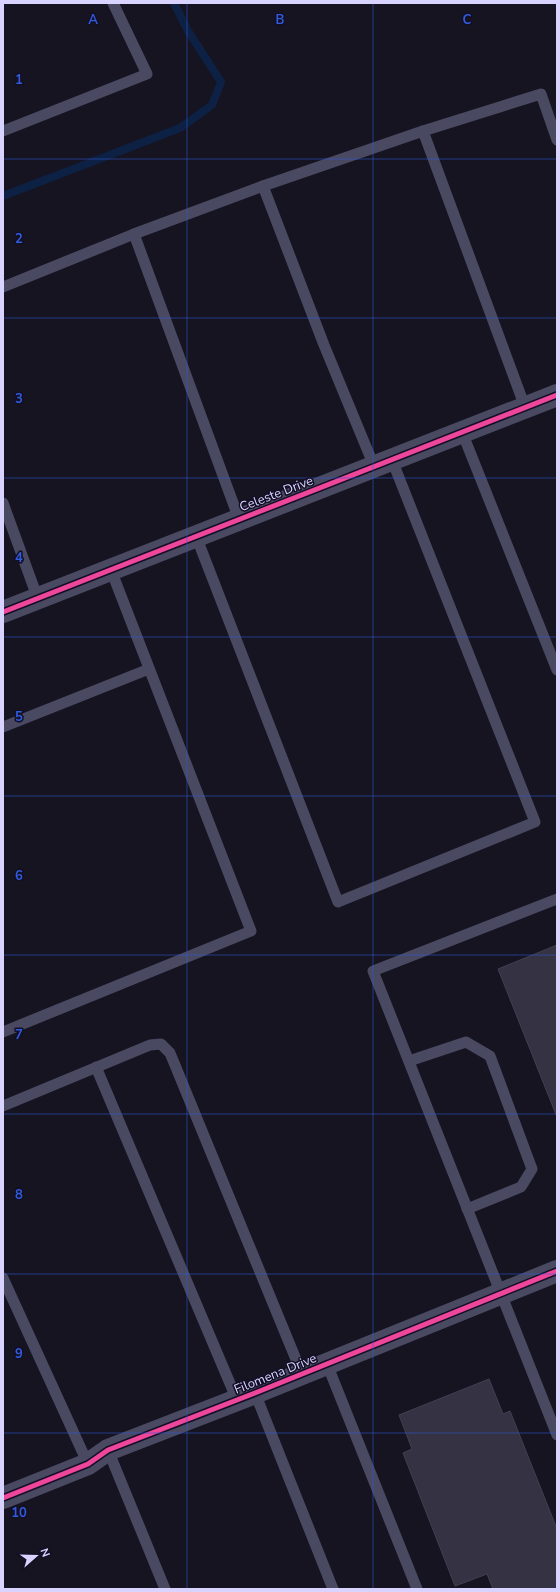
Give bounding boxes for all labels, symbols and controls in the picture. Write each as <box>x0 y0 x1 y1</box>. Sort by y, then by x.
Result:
text: A <box>88 11 98 29</box>
text: B <box>276 11 285 29</box>
text: C <box>463 11 472 29</box>
text: 1 <box>15 71 23 89</box>
text: 2 <box>15 230 23 248</box>
text: 3 <box>15 390 23 408</box>
street label: Celeste Drive <box>237 472 316 516</box>
text: 4 <box>15 549 23 567</box>
text: 5 <box>15 708 23 726</box>
text: 6 <box>15 867 23 885</box>
text: 7 <box>15 1026 23 1044</box>
text: 8 <box>15 1186 23 1204</box>
text: 9 <box>15 1345 23 1363</box>
street label: Filomena Drive <box>231 1349 319 1399</box>
text: 10 <box>11 1504 27 1522</box>
north arrow <box>16 1536 56 1576</box>
text: N <box>36 1546 53 1559</box>

